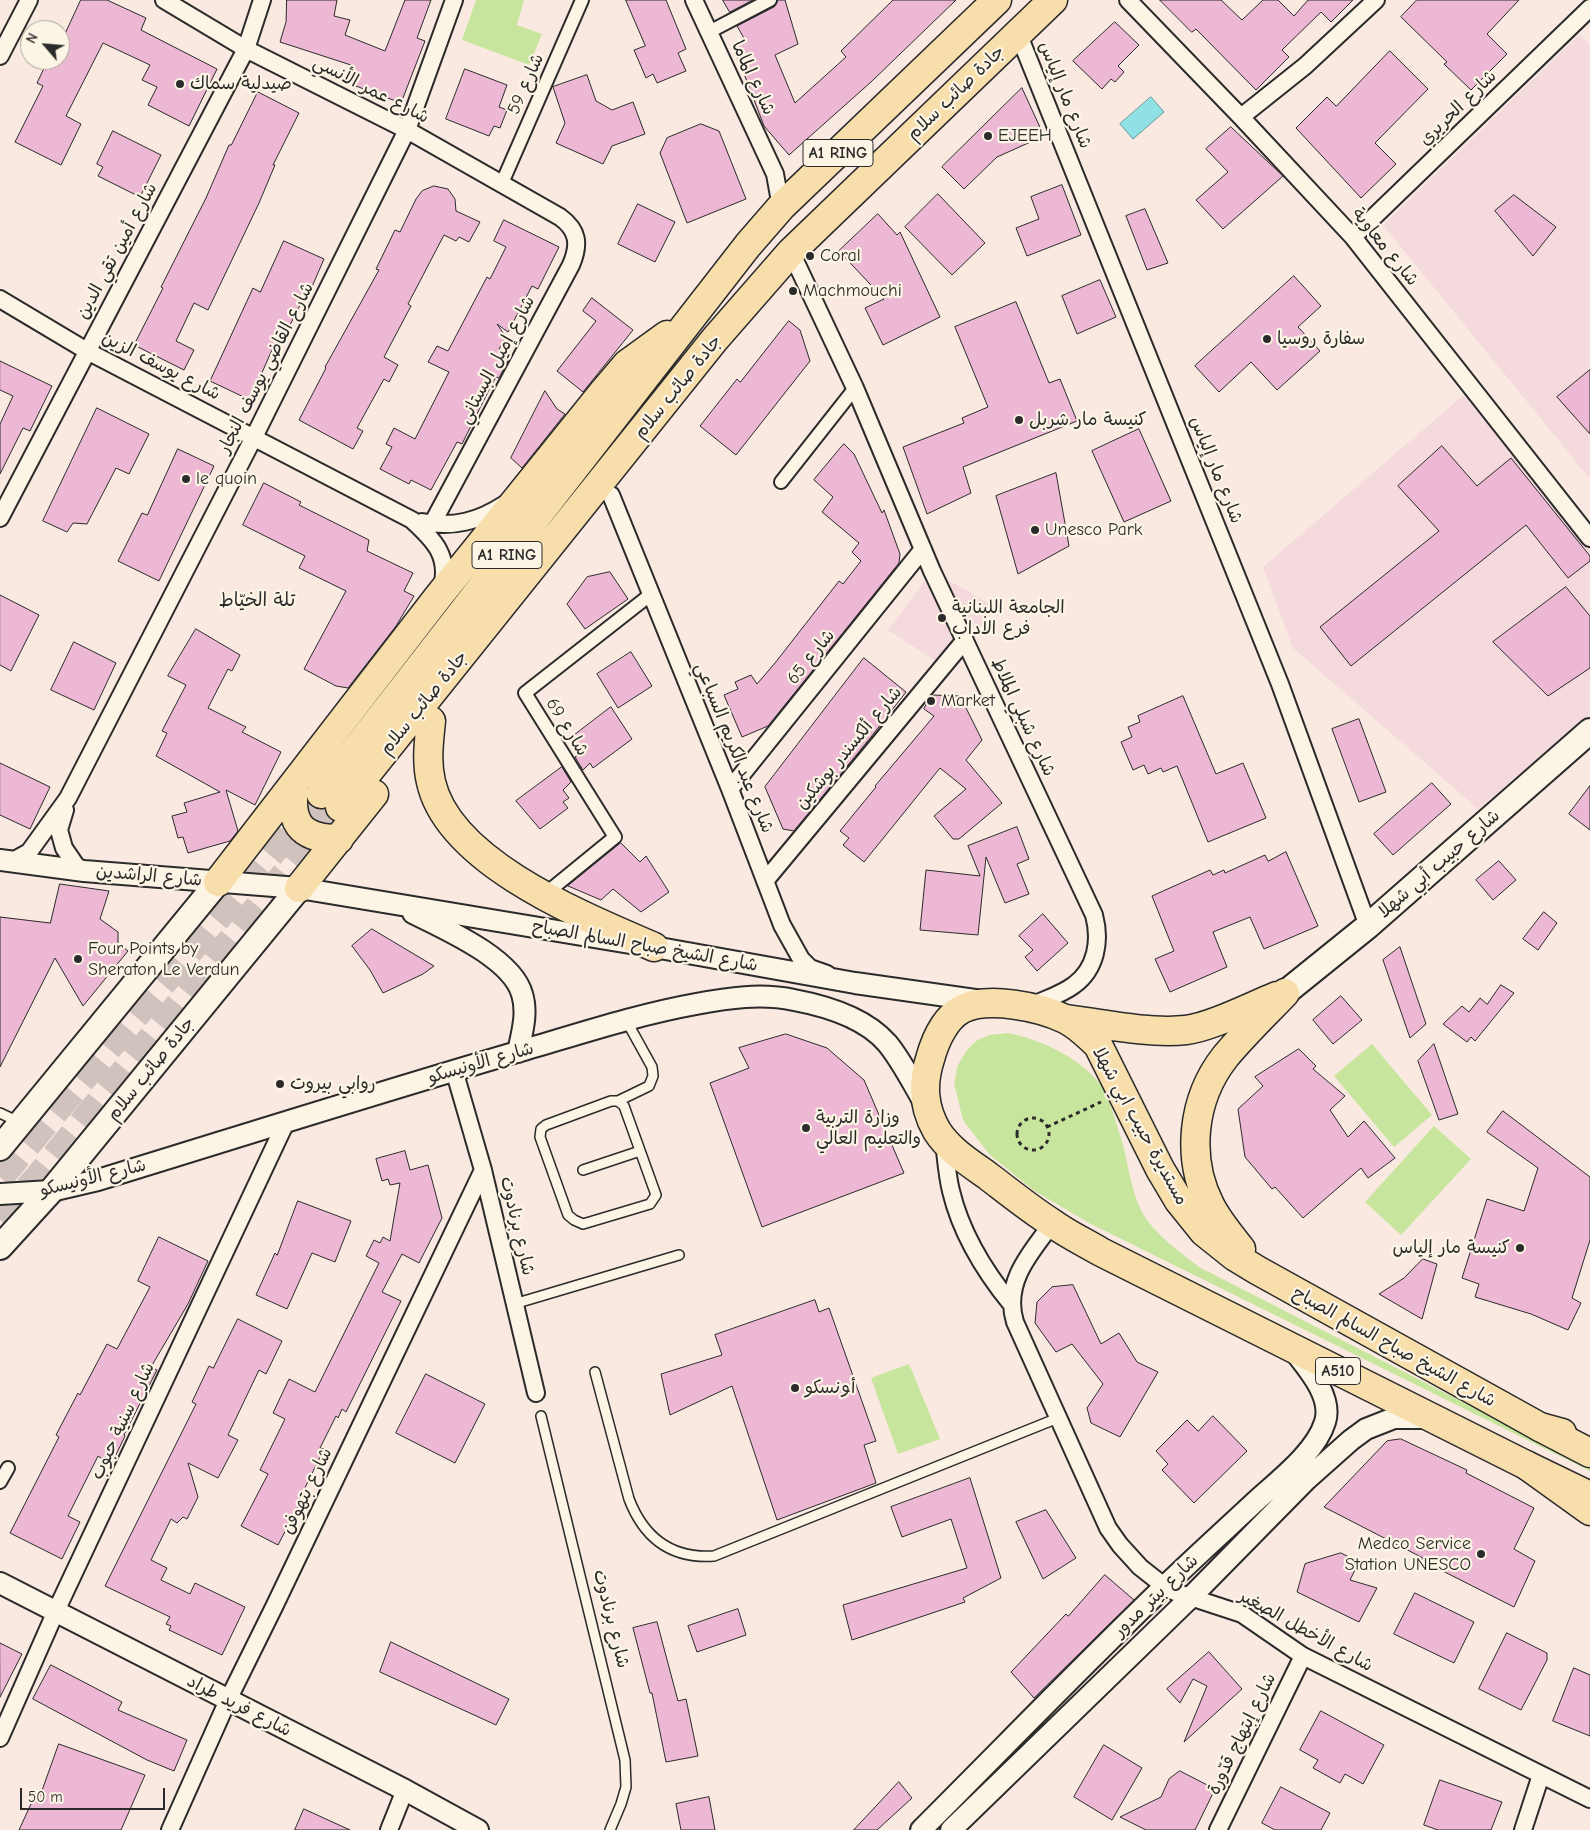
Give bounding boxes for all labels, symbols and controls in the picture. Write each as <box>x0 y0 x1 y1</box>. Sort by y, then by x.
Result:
north arrow <box>20 20 70 70</box>
text: N <box>22 30 42 46</box>
street label: شارع الماما <box>726 37 780 119</box>
street label: شارع مار إلياس <box>1034 38 1096 152</box>
street label: جادة صائب سلام <box>903 41 1009 145</box>
street label: شارع 59 <box>503 50 549 118</box>
street label: شارع عمر الأنسي <box>309 52 433 128</box>
street label: شارع الحريري <box>1415 66 1501 150</box>
place label: صيدلية سماك <box>190 73 292 95</box>
marker: صيدلية سماك <box>174 78 186 90</box>
place label: EJEEH <box>998 125 1052 147</box>
marker: EJEEH <box>982 130 994 142</box>
road number: A1 RING <box>803 140 873 167</box>
street label: شارع أمين تقي الدين <box>72 179 162 323</box>
street label: شارع معاوية <box>1347 204 1423 290</box>
place label: Coral <box>820 245 861 267</box>
marker: Coral <box>804 250 816 262</box>
street label: شارع القاضي يوسف النجار <box>213 279 319 457</box>
place label: Machmouchi <box>803 280 902 302</box>
marker: Machmouchi <box>787 285 799 297</box>
street label: شارع إميل البستاني <box>454 292 540 428</box>
street label: شارع يوسف الزين <box>98 327 224 405</box>
place label: سفارة روسيا <box>1277 328 1365 350</box>
street label: جادة صائب سلام <box>629 331 727 443</box>
marker: سفارة روسيا <box>1261 333 1273 345</box>
place label: كنيسة مار شربل <box>1029 409 1146 431</box>
street label: شارع مار إلياس <box>1185 413 1247 527</box>
marker: كنيسة مار شربل <box>1013 414 1025 426</box>
place label: le quoin <box>196 468 257 490</box>
marker: le quoin <box>180 473 192 485</box>
place label: Unesco Park <box>1045 519 1143 541</box>
marker: Unesco Park <box>1029 524 1041 536</box>
road number: A1 RING <box>472 542 542 568</box>
district label: تلة الخيّاط <box>219 590 295 612</box>
place label: الجامعة اللبنانية فرع الاداب <box>952 597 1065 640</box>
marker: الجامعة اللبنانية فرع الاداب <box>936 612 948 624</box>
street label: شارع 65 <box>782 625 840 689</box>
street label: جادة صائب سلام <box>375 647 473 759</box>
street label: شارع شبلي الملاط <box>986 654 1060 780</box>
street label: شارع عبد الكريم السباعي <box>690 660 778 836</box>
street label: شارع ألكسندر بوشكين <box>791 682 907 814</box>
place label: Market <box>941 690 995 712</box>
street label: شارع 69 <box>541 694 593 760</box>
marker: Market <box>925 695 937 707</box>
street label: شارع حبيب أبي شهلا <box>1374 805 1504 923</box>
street label: شارع الراشدين <box>95 861 203 891</box>
street label: شارع الشيخ صباح السالم الصباح <box>530 915 760 977</box>
place label: Four Points by Sheraton Le Verdun <box>88 938 239 981</box>
marker: Four Points by Sheraton Le Verdun <box>72 953 84 965</box>
street label: جادة صائب سلام <box>102 1013 200 1125</box>
street label: شارع الأونيسكو <box>426 1038 536 1088</box>
street label: مستديرة حبيب ابي شهلا <box>1088 1043 1192 1209</box>
place label: روابي بيروت <box>290 1073 376 1095</box>
marker: روابي بيروت <box>274 1078 286 1090</box>
place label: وزارة التربية والتعليم العالي <box>816 1107 921 1150</box>
marker: وزارة التربية والتعليم العالي <box>800 1122 812 1134</box>
street label: شارع الأونيسكو <box>38 1154 148 1202</box>
street label: شارع برنادوت <box>495 1174 539 1278</box>
place label: كنيسة مار إلياس <box>1392 1237 1510 1259</box>
marker: كنيسة مار إلياس <box>1514 1242 1526 1254</box>
street label: شارع الشيخ صباح السالم الصباح <box>1289 1282 1499 1412</box>
road number: A510 <box>1316 1358 1360 1384</box>
street label: شارع سنية حبوب <box>86 1359 160 1483</box>
place label: أونسكو <box>805 1377 855 1399</box>
marker: أونسكو <box>789 1382 801 1394</box>
street label: شارع بتهوفن <box>277 1444 337 1538</box>
place label: Medco Service Station UNESCO <box>1345 1533 1471 1576</box>
marker: Medco Service Station UNESCO <box>1475 1548 1487 1560</box>
street label: شارع بيتر مدور <box>1109 1550 1203 1642</box>
street label: شارع برنادوت <box>588 1567 634 1671</box>
street label: شارع الأخطل الصغير <box>1235 1585 1377 1677</box>
street label: شارع إبتهاج قدّورة <box>1203 1669 1281 1799</box>
street label: شارع فريد طراد <box>183 1670 295 1742</box>
scale bar <box>22 1778 168 1810</box>
text: 50 m <box>28 1788 63 1806</box>

